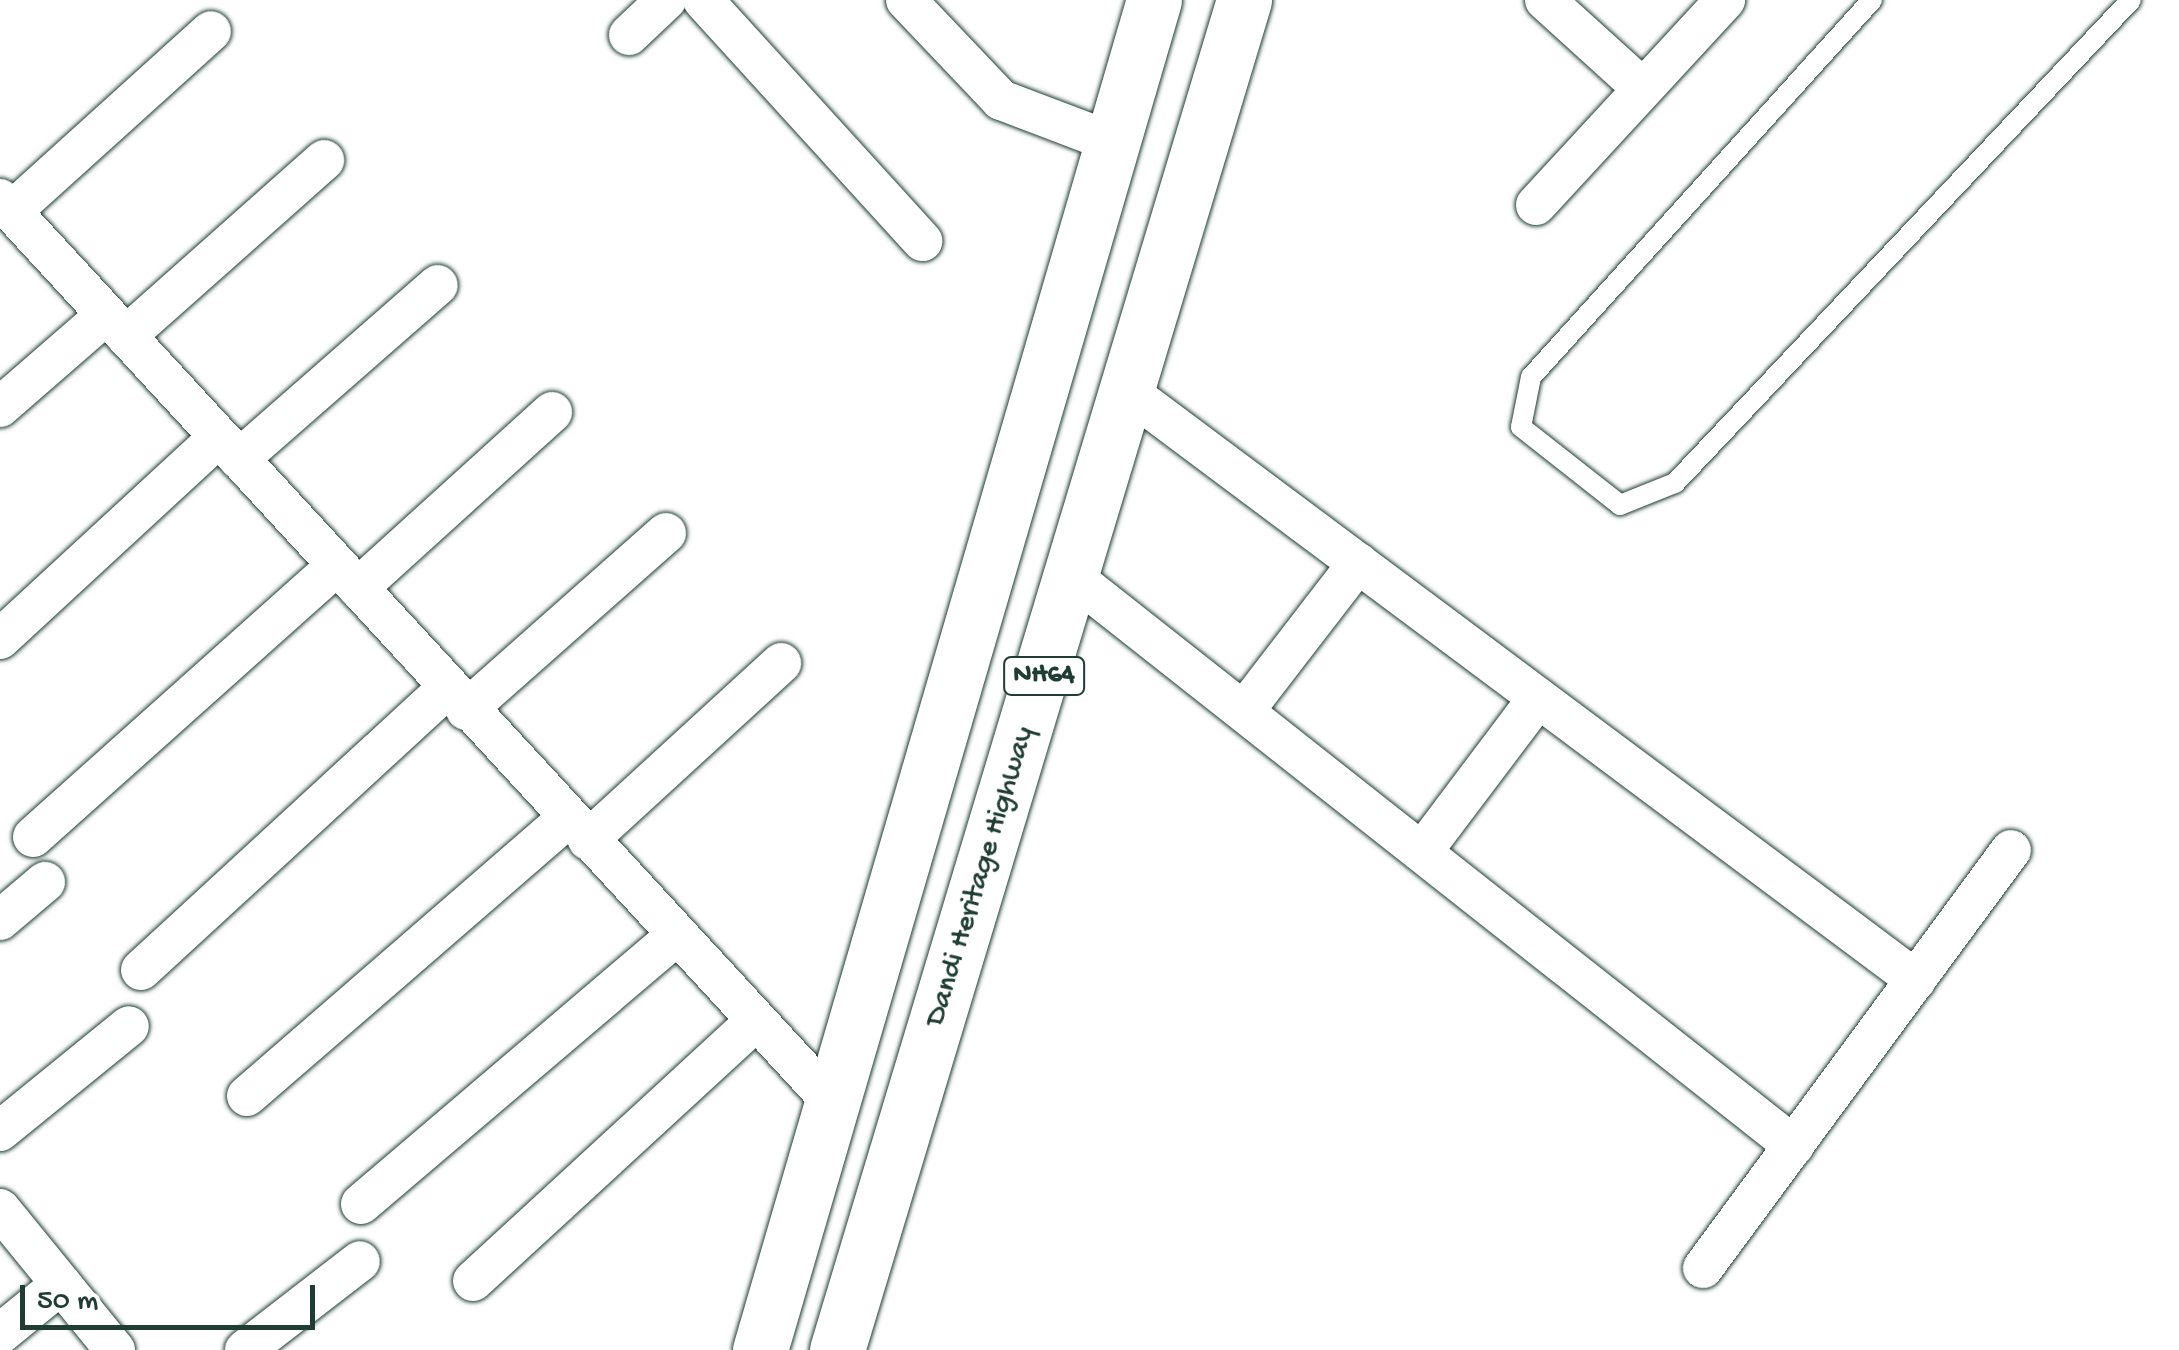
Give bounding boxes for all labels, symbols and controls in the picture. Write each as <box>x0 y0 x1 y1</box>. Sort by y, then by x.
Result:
road number: NH64 <box>1002 653 1086 699</box>
street label: Dandi Heritage Highway <box>919 723 1045 1031</box>
scale bar <box>25 1265 320 1327</box>
text: 50 m <box>37 1285 98 1320</box>

